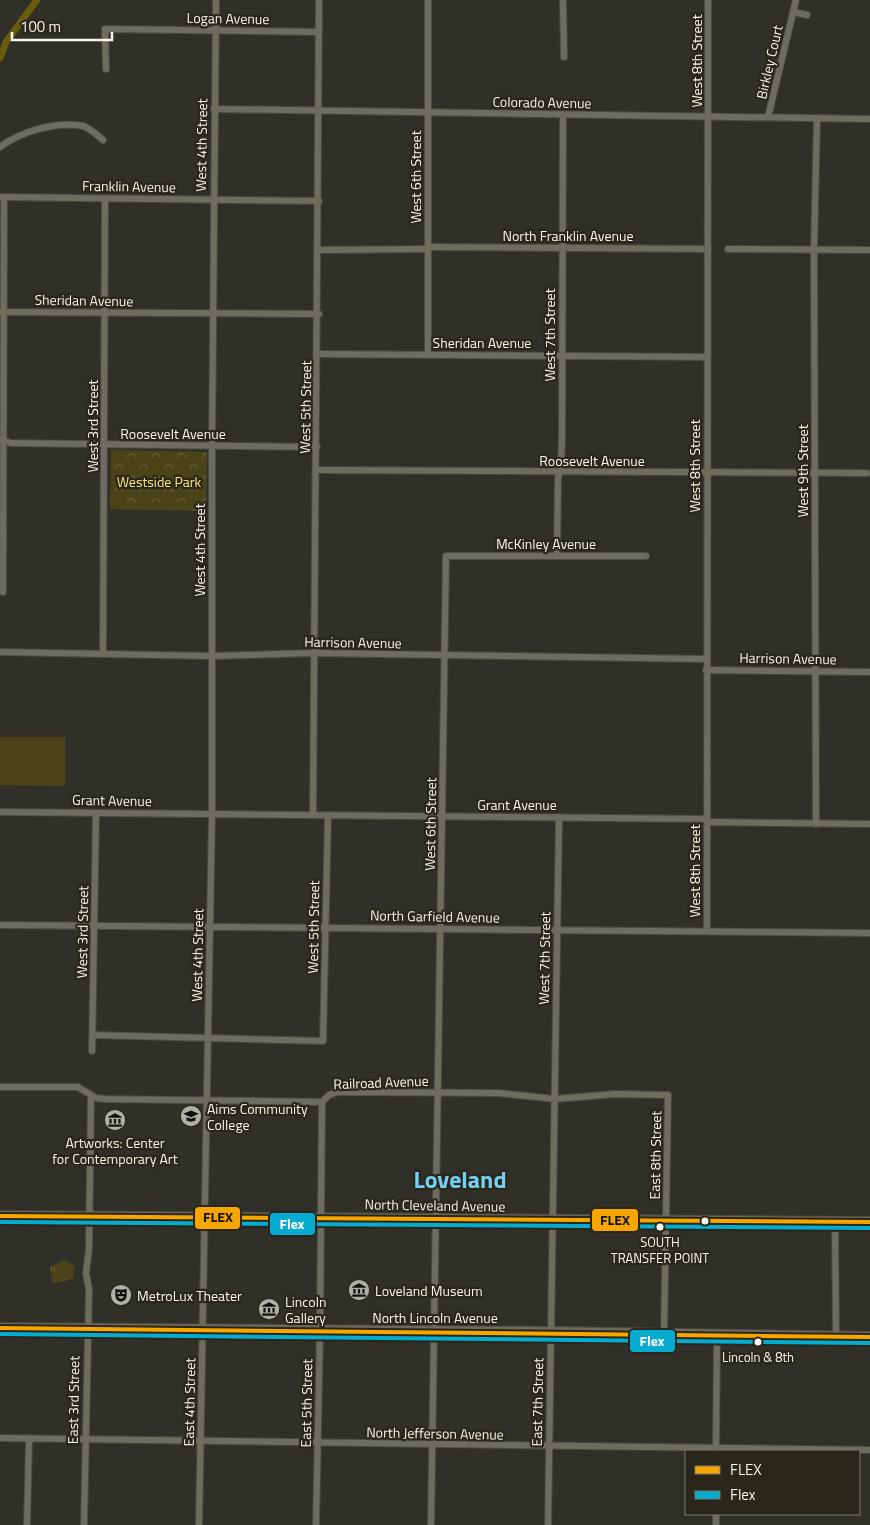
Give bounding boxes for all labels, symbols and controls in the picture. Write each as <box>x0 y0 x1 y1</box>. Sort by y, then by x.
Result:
street label: Logan Avenue <box>187 7 269 29</box>
scale bar <box>12 10 112 42</box>
street label: West 8th Street <box>686 14 707 108</box>
text: 100 m <box>20 15 61 38</box>
street label: Birkley Court <box>750 23 788 101</box>
street label: Colorado Avenue <box>492 91 592 113</box>
street label: West 4th Street <box>190 98 212 192</box>
street label: West 6th Street <box>405 130 426 224</box>
street label: Franklin Avenue <box>82 175 176 197</box>
street label: North Franklin Avenue <box>503 225 633 246</box>
street label: West 7th Street <box>539 288 560 382</box>
street label: Sheridan Avenue <box>34 289 134 311</box>
street label: Sheridan Avenue <box>433 332 531 353</box>
street label: West 5th Street <box>294 360 316 454</box>
street label: West 3rd Street <box>82 380 103 472</box>
street label: West 8th Street <box>684 419 705 513</box>
street label: Roosevelt Avenue <box>120 423 226 444</box>
street label: West 9th Street <box>792 424 813 518</box>
street label: Roosevelt Avenue <box>539 450 645 471</box>
park label: Westside Park <box>117 471 202 492</box>
street label: West 4th Street <box>189 503 210 597</box>
street label: McKinley Avenue <box>496 533 596 554</box>
street label: Harrison Avenue <box>304 631 402 653</box>
street label: Harrison Avenue <box>739 647 837 669</box>
street label: West 6th Street <box>419 777 441 871</box>
street label: Grant Avenue <box>72 789 152 811</box>
street label: Grant Avenue <box>477 794 557 815</box>
street label: West 8th Street <box>684 824 705 918</box>
street label: West 5th Street <box>302 880 324 974</box>
street label: West 3rd Street <box>71 885 93 979</box>
street label: North Garfield Avenue <box>370 904 500 928</box>
street label: West 4th Street <box>186 908 208 1002</box>
street label: West 7th Street <box>533 911 555 1005</box>
street label: Railroad Avenue <box>333 1070 429 1094</box>
place label: Aims Community College <box>207 1098 308 1135</box>
school or university icon: Aims Community College <box>179 1104 203 1128</box>
museum icon: Artworks: Center for Contemporary Art <box>103 1108 127 1132</box>
street label: East 8th Street <box>644 1110 666 1200</box>
place label: Artworks: Center for Contemporary Art <box>52 1132 178 1169</box>
district label: Loveland <box>413 1161 507 1197</box>
street label: North Cleveland Avenue <box>364 1193 506 1217</box>
line badge: FLEX <box>194 1206 241 1230</box>
text: FLEX <box>203 1206 233 1227</box>
line badge: FLEX <box>591 1208 639 1232</box>
text: FLEX <box>600 1209 630 1230</box>
line badge: Flex <box>269 1212 316 1236</box>
text: Flex <box>280 1213 305 1234</box>
unlabelled marker <box>700 1216 710 1226</box>
marker: SOUTH TRANSFER POINT <box>655 1222 665 1232</box>
place label: SOUTH TRANSFER POINT <box>611 1232 709 1268</box>
museum icon: Loveland Museum <box>347 1278 371 1302</box>
place label: Loveland Museum <box>375 1280 483 1301</box>
theatre icon: MetroLux Theater <box>109 1283 133 1307</box>
place label: MetroLux Theater <box>137 1285 242 1306</box>
place label: Lincoln Gallery <box>285 1291 326 1328</box>
museum icon: Lincoln Gallery <box>257 1297 281 1321</box>
street label: North Lincoln Avenue <box>372 1307 498 1328</box>
line badge: Flex <box>629 1329 676 1353</box>
text: Flex <box>640 1330 665 1351</box>
marker: Lincoln & 8th <box>753 1337 763 1347</box>
place label: Lincoln & 8th <box>722 1347 794 1367</box>
street label: East 3rd Street <box>62 1356 84 1444</box>
street label: East 4th Street <box>178 1357 200 1447</box>
street label: East 7th Street <box>526 1357 548 1447</box>
street label: East 5th Street <box>295 1358 317 1448</box>
street label: North Jefferson Avenue <box>366 1421 504 1445</box>
legend <box>685 1450 860 1515</box>
text: FLEX <box>730 1458 762 1481</box>
text: Flex <box>730 1483 756 1506</box>

